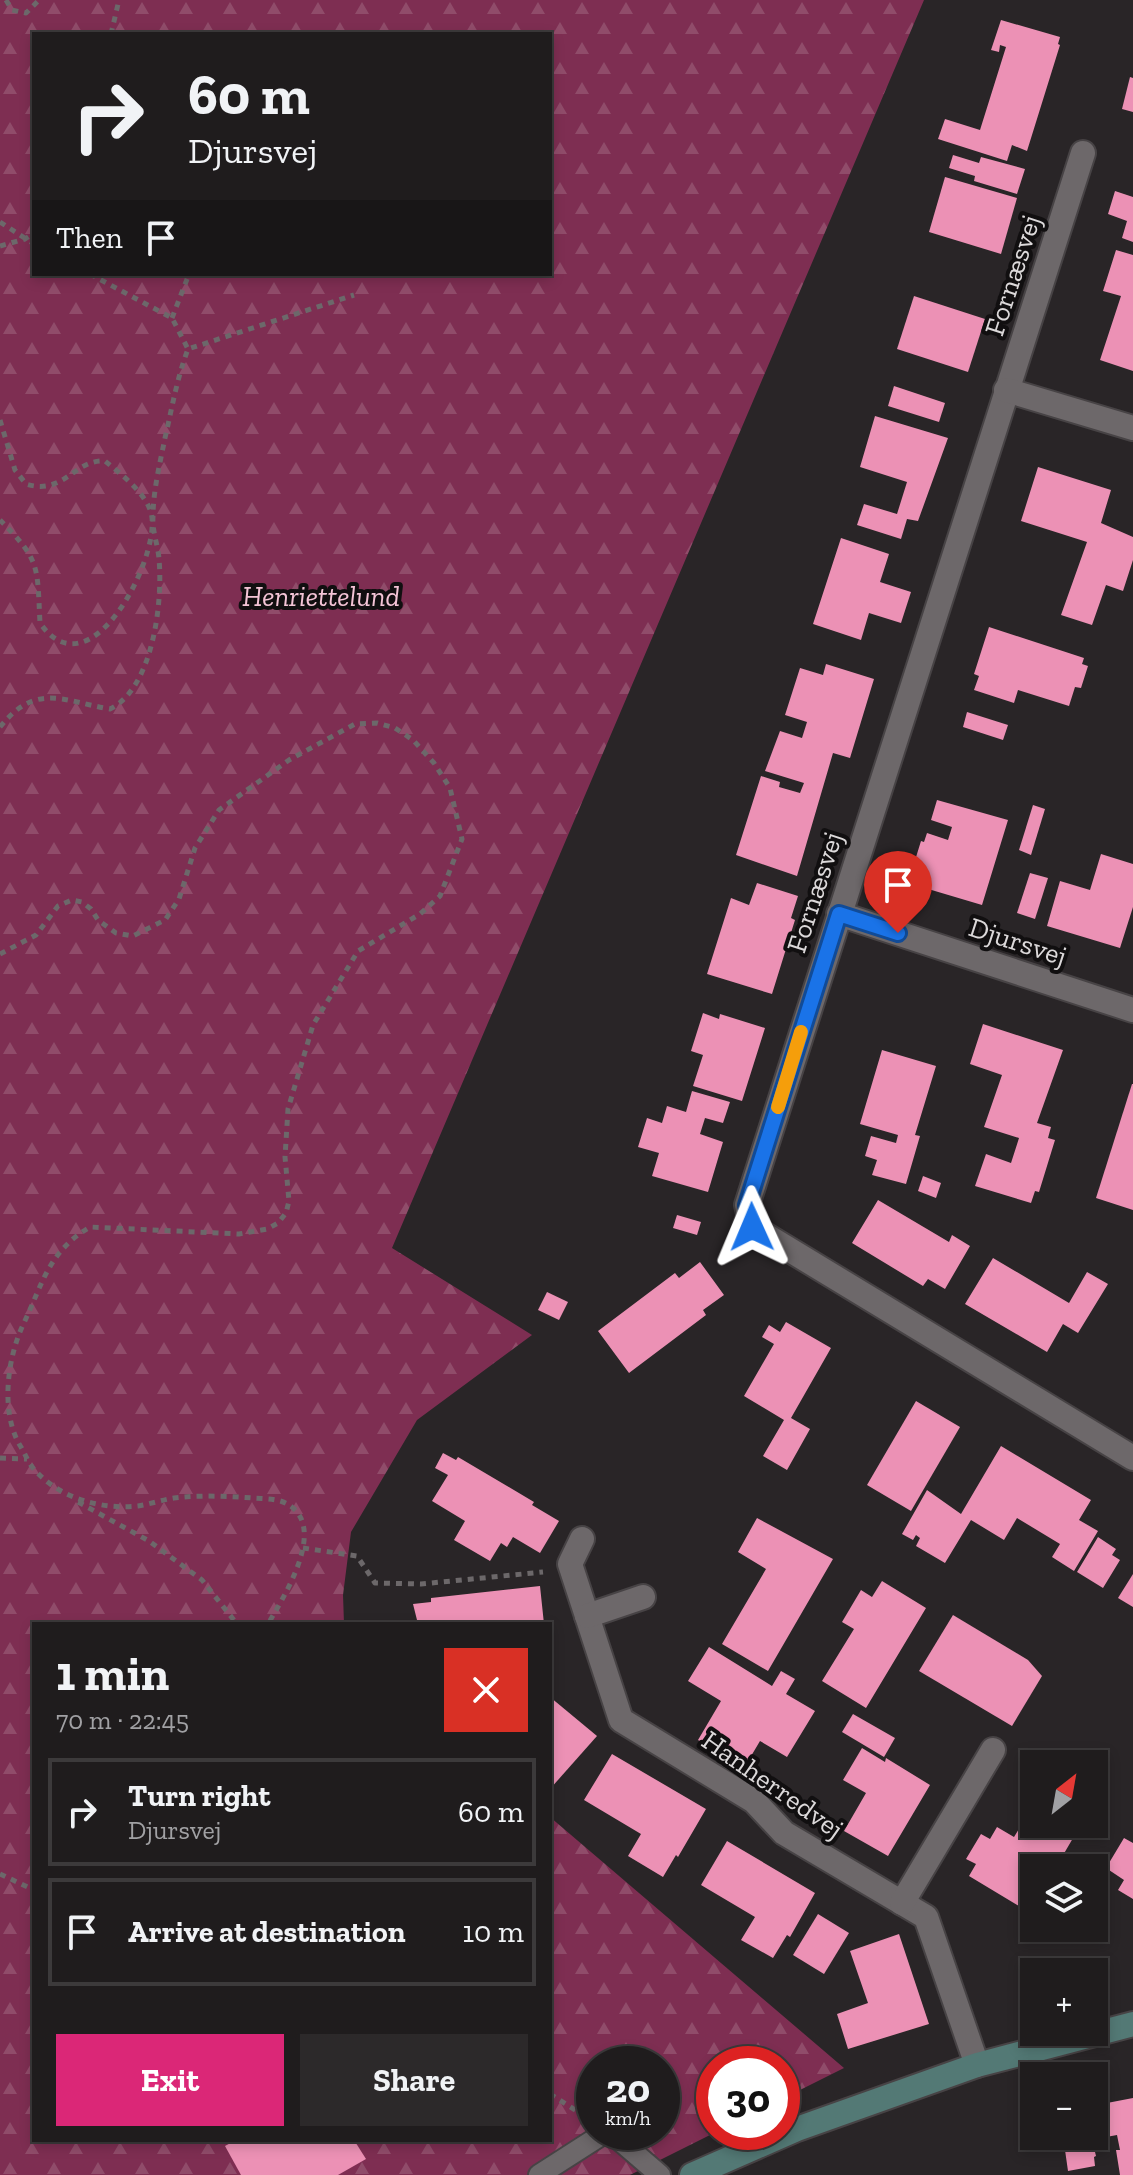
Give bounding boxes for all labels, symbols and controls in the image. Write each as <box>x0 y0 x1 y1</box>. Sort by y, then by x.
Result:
text: 60 m <box>188 61 310 128</box>
icon: right <box>56 64 160 168</box>
text: Djursvej <box>188 129 317 172</box>
street label: Fornæsvej <box>978 211 1047 340</box>
icon: arrive <box>139 216 183 260</box>
text: Then <box>56 220 123 256</box>
park label: Henriettelund <box>242 580 400 613</box>
street label: Fornæsvej <box>780 828 849 957</box>
pin <box>864 851 932 933</box>
icon: arrive <box>876 863 920 907</box>
street label: Djursvej <box>965 910 1071 973</box>
position arrow <box>710 1185 794 1269</box>
text: 1 min <box>56 1645 169 1702</box>
button: close <box>444 1648 528 1732</box>
text: 70 m · 22:45 <box>56 1704 189 1736</box>
street label: Hanherredvej <box>696 1724 850 1845</box>
north arrow <box>1020 1750 1108 1838</box>
map controls <box>1020 1750 1108 2150</box>
text: Turn right <box>128 1778 270 1814</box>
icon: right <box>60 1790 104 1834</box>
text: 60 m <box>458 1794 524 1830</box>
text: Djursvej <box>128 1814 221 1846</box>
button: layers <box>1020 1854 1108 1942</box>
icon: arrive <box>60 1910 104 1954</box>
text: Arrive at destination <box>128 1914 405 1950</box>
text: 10 m <box>462 1914 524 1950</box>
button: + <box>1020 1958 1108 2046</box>
button: Exit <box>56 2034 284 2126</box>
button: Share <box>300 2034 528 2126</box>
speed limit sign: 30 <box>696 2046 800 2150</box>
button: − <box>1020 2062 1108 2150</box>
text: 20 <box>606 2064 650 2112</box>
text: km/h <box>605 2106 651 2130</box>

